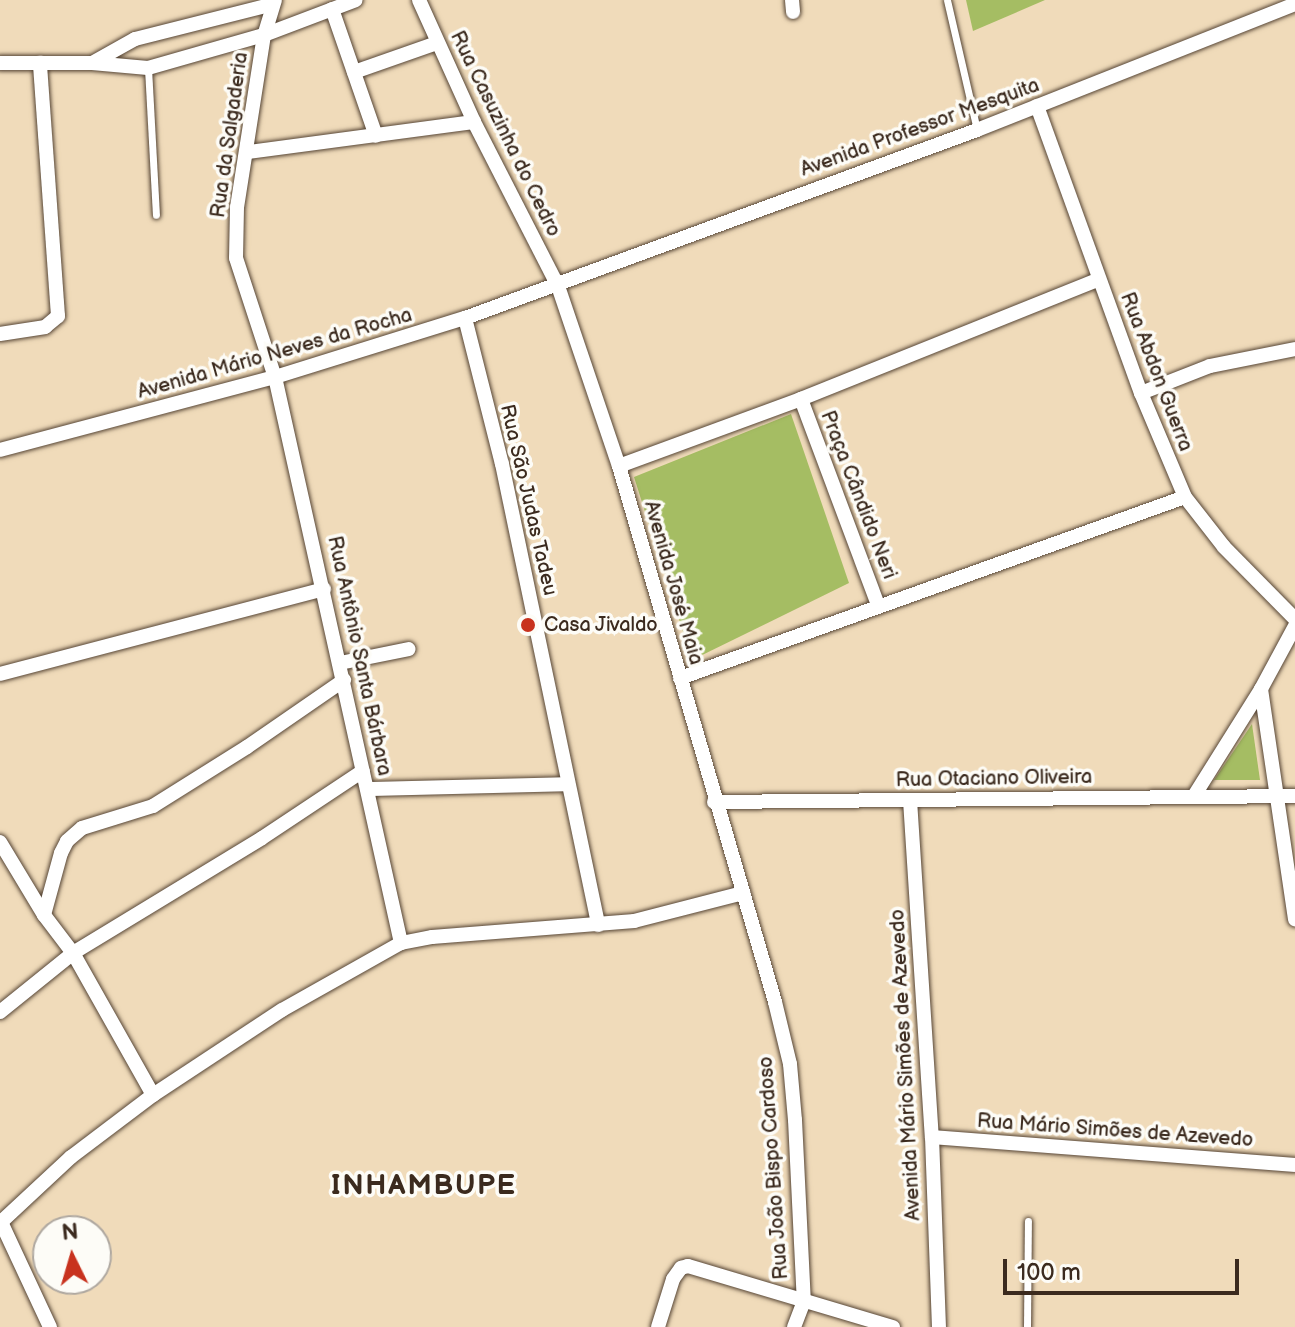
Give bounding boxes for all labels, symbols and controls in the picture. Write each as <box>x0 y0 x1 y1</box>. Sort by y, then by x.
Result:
street label: Rua Casuzinha do Cedro <box>445 27 565 241</box>
street label: Rua da Salgaderia <box>206 50 254 220</box>
street label: Avenida Professor Mesquita <box>797 74 1043 182</box>
street label: Rua Abdon Guerra <box>1115 289 1197 455</box>
street label: Avenida Mário Neves da Rocha <box>135 303 415 405</box>
street label: Rua São Judas Tadeu <box>494 401 562 599</box>
street label: Praça Cândido Neri <box>815 408 901 582</box>
street label: Avenida José Maia <box>638 498 708 668</box>
street label: Rua Antônio Santa Bárbara <box>322 534 396 778</box>
place label: Casa Jivaldo <box>544 613 659 637</box>
marker: Casa Jivaldo <box>519 616 537 634</box>
street label: Rua Otaciano Oliveira <box>896 765 1092 793</box>
street label: Avenida Mário Simões de Azevedo <box>886 908 926 1222</box>
street label: Rua João Bispo Cardoso <box>754 1055 794 1281</box>
street label: Rua Mário Simões de Azevedo <box>976 1109 1254 1153</box>
district label: INHAMBUPE <box>331 1169 517 1203</box>
north arrow <box>32 1215 112 1295</box>
text: N <box>61 1218 79 1247</box>
scale bar <box>1007 1243 1243 1293</box>
text: 100 m <box>1017 1258 1081 1287</box>

